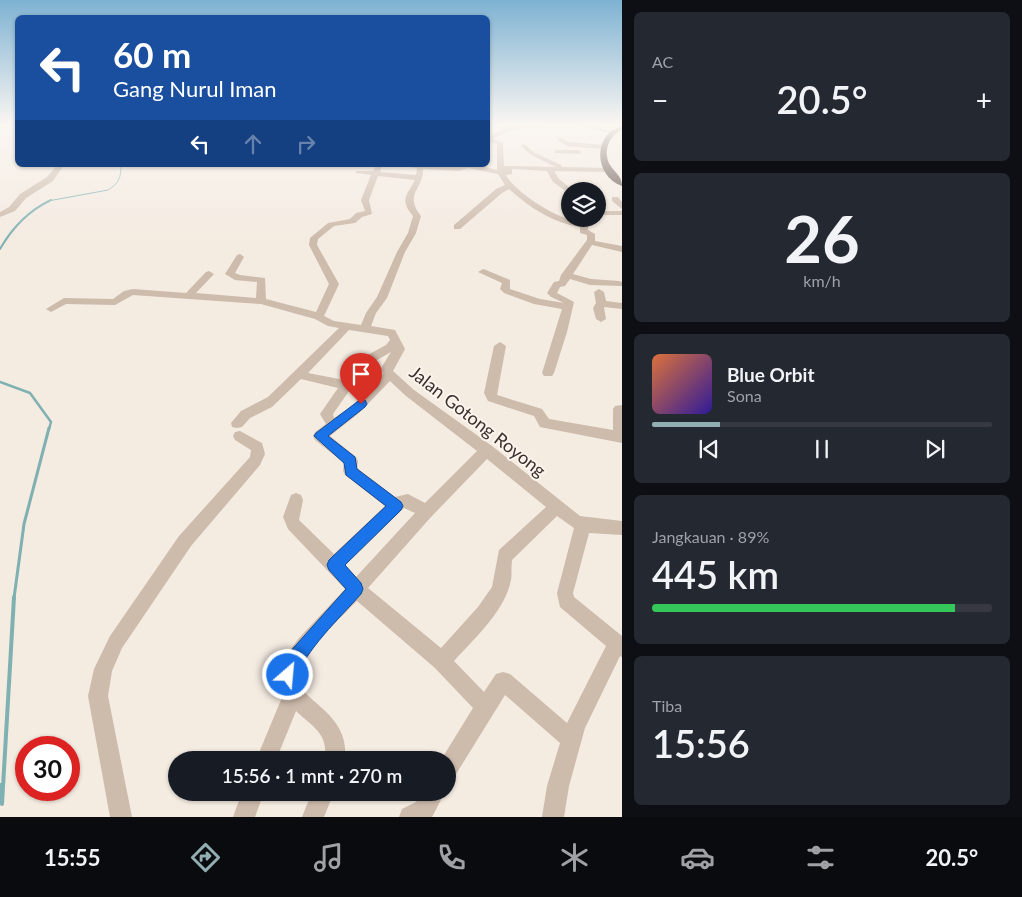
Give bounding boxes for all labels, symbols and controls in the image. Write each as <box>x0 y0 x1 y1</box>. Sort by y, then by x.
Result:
text: 60 m <box>113 33 191 75</box>
icon: left <box>30 35 95 100</box>
text: AC <box>652 52 673 71</box>
text: Gang Nurul Iman <box>113 75 277 102</box>
text: 20.5° <box>777 76 867 122</box>
text: − <box>652 83 668 117</box>
text: + <box>976 83 992 117</box>
icon: left <box>186 130 214 158</box>
icon: ahead <box>239 130 267 158</box>
icon: right <box>292 130 320 158</box>
map controls <box>561 182 606 227</box>
button: layers <box>561 182 606 227</box>
text: 26 <box>784 199 860 277</box>
text: km/h <box>803 271 841 290</box>
pin <box>340 353 382 404</box>
icon: arrive <box>347 360 375 388</box>
street label: Jalan Gotong Royong <box>405 361 551 481</box>
text: Blue Orbit <box>727 363 815 386</box>
text: Sona <box>727 386 762 405</box>
icon: previous <box>695 435 723 463</box>
icon: pause <box>808 435 836 463</box>
icon: next <box>921 435 949 463</box>
text: Jangkauan · 89% <box>652 527 769 546</box>
text: 445 km <box>652 551 779 597</box>
position arrow <box>261 648 313 700</box>
text: Tiba <box>652 696 682 715</box>
text: 15:56 <box>652 720 750 766</box>
speed limit sign: 30 <box>15 736 80 801</box>
text: 15:56 · 1 mnt · 270 m <box>222 764 402 787</box>
icon: directions <box>188 840 223 875</box>
icon: music <box>311 840 346 875</box>
icon: phone <box>434 840 469 875</box>
icon: climate <box>557 840 592 875</box>
icon: car <box>680 840 715 875</box>
icon: filters <box>803 840 838 875</box>
text: 15:55 <box>44 844 101 871</box>
text: 20.5° <box>925 844 978 871</box>

